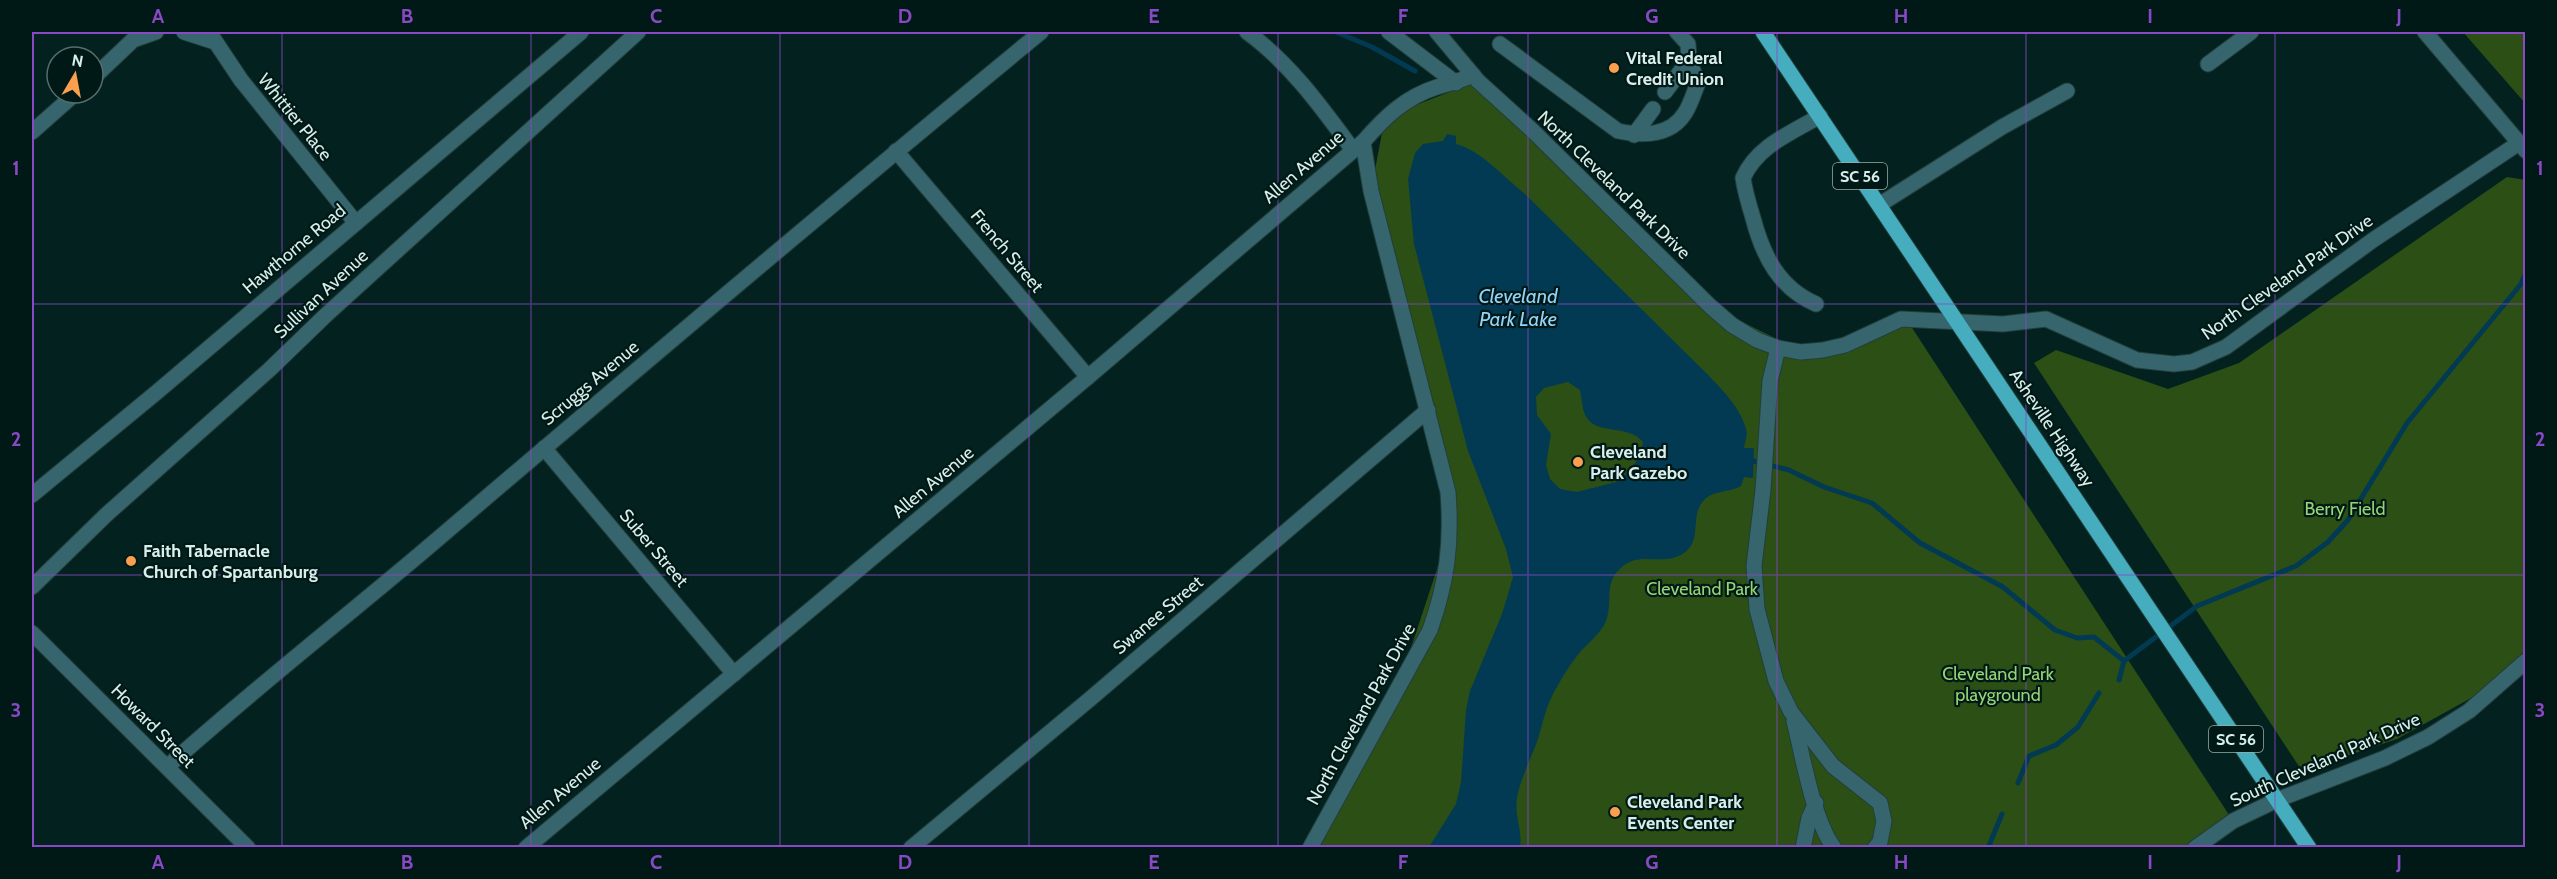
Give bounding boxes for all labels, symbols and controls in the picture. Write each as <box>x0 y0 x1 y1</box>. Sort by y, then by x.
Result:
text: A <box>152 4 165 28</box>
text: B <box>401 4 413 28</box>
text: C <box>650 4 662 28</box>
text: D <box>898 4 912 28</box>
text: E <box>1148 4 1160 28</box>
text: F <box>1398 4 1409 28</box>
text: G <box>1645 4 1659 28</box>
text: H <box>1894 4 1908 28</box>
text: I <box>2147 4 2153 28</box>
text: J <box>2395 4 2402 28</box>
north arrow <box>45 45 105 105</box>
place label: Vital Federal Credit Union <box>1626 47 1724 90</box>
text: N <box>70 50 85 71</box>
marker: Vital Federal Credit Union <box>1607 61 1621 75</box>
street label: Whittier Place <box>253 69 337 165</box>
street label: North Cleveland Park Drive <box>1533 106 1695 264</box>
street label: Allen Avenue <box>1258 126 1348 208</box>
text: 1 <box>12 156 20 180</box>
text: 1 <box>2536 156 2544 180</box>
road number: SC 56 <box>1833 163 1887 189</box>
street label: Hawthorne Road <box>238 200 350 298</box>
street label: French Street <box>966 205 1048 297</box>
street label: North Cleveland Park Drive <box>2197 209 2377 345</box>
street label: Sullivan Avenue <box>269 245 373 343</box>
water label: Cleveland Park Lake <box>1478 284 1558 331</box>
street label: Scruggs Avenue <box>537 336 643 430</box>
street label: Asheville Highway <box>2005 365 2099 491</box>
text: 2 <box>11 427 21 451</box>
text: 2 <box>2535 427 2545 451</box>
place label: Cleveland Park Gazebo <box>1590 441 1687 484</box>
street label: Allen Avenue <box>888 442 978 522</box>
marker: Cleveland Park Gazebo <box>1571 455 1585 469</box>
park label: Berry Field <box>2305 498 2385 520</box>
street label: Suber Street <box>615 505 693 591</box>
place label: Faith Tabernacle Church of Spartanburg <box>143 540 318 583</box>
marker: Faith Tabernacle Church of Spartanburg <box>124 554 138 568</box>
street label: Swanee Street <box>1109 571 1207 659</box>
park label: Cleveland Park <box>1646 578 1759 600</box>
street label: North Cleveland Park Drive <box>1302 619 1420 809</box>
park label: Cleveland Park playground <box>1942 663 2055 706</box>
street label: Howard Street <box>106 679 200 773</box>
text: 3 <box>11 698 21 722</box>
text: 3 <box>2535 698 2545 722</box>
street label: South Cleveland Park Drive <box>2226 708 2424 812</box>
road number: SC 56 <box>2209 726 2263 752</box>
street label: Allen Avenue <box>515 753 605 833</box>
place label: Cleveland Park Events Center <box>1627 791 1742 834</box>
marker: Cleveland Park Events Center <box>1608 805 1622 819</box>
text: A <box>152 850 165 874</box>
text: B <box>401 850 413 874</box>
text: C <box>650 850 662 874</box>
text: D <box>898 850 912 874</box>
text: E <box>1148 850 1160 874</box>
text: F <box>1398 850 1409 874</box>
text: G <box>1645 850 1659 874</box>
text: H <box>1894 850 1908 874</box>
text: I <box>2147 850 2153 874</box>
text: J <box>2395 850 2402 874</box>

